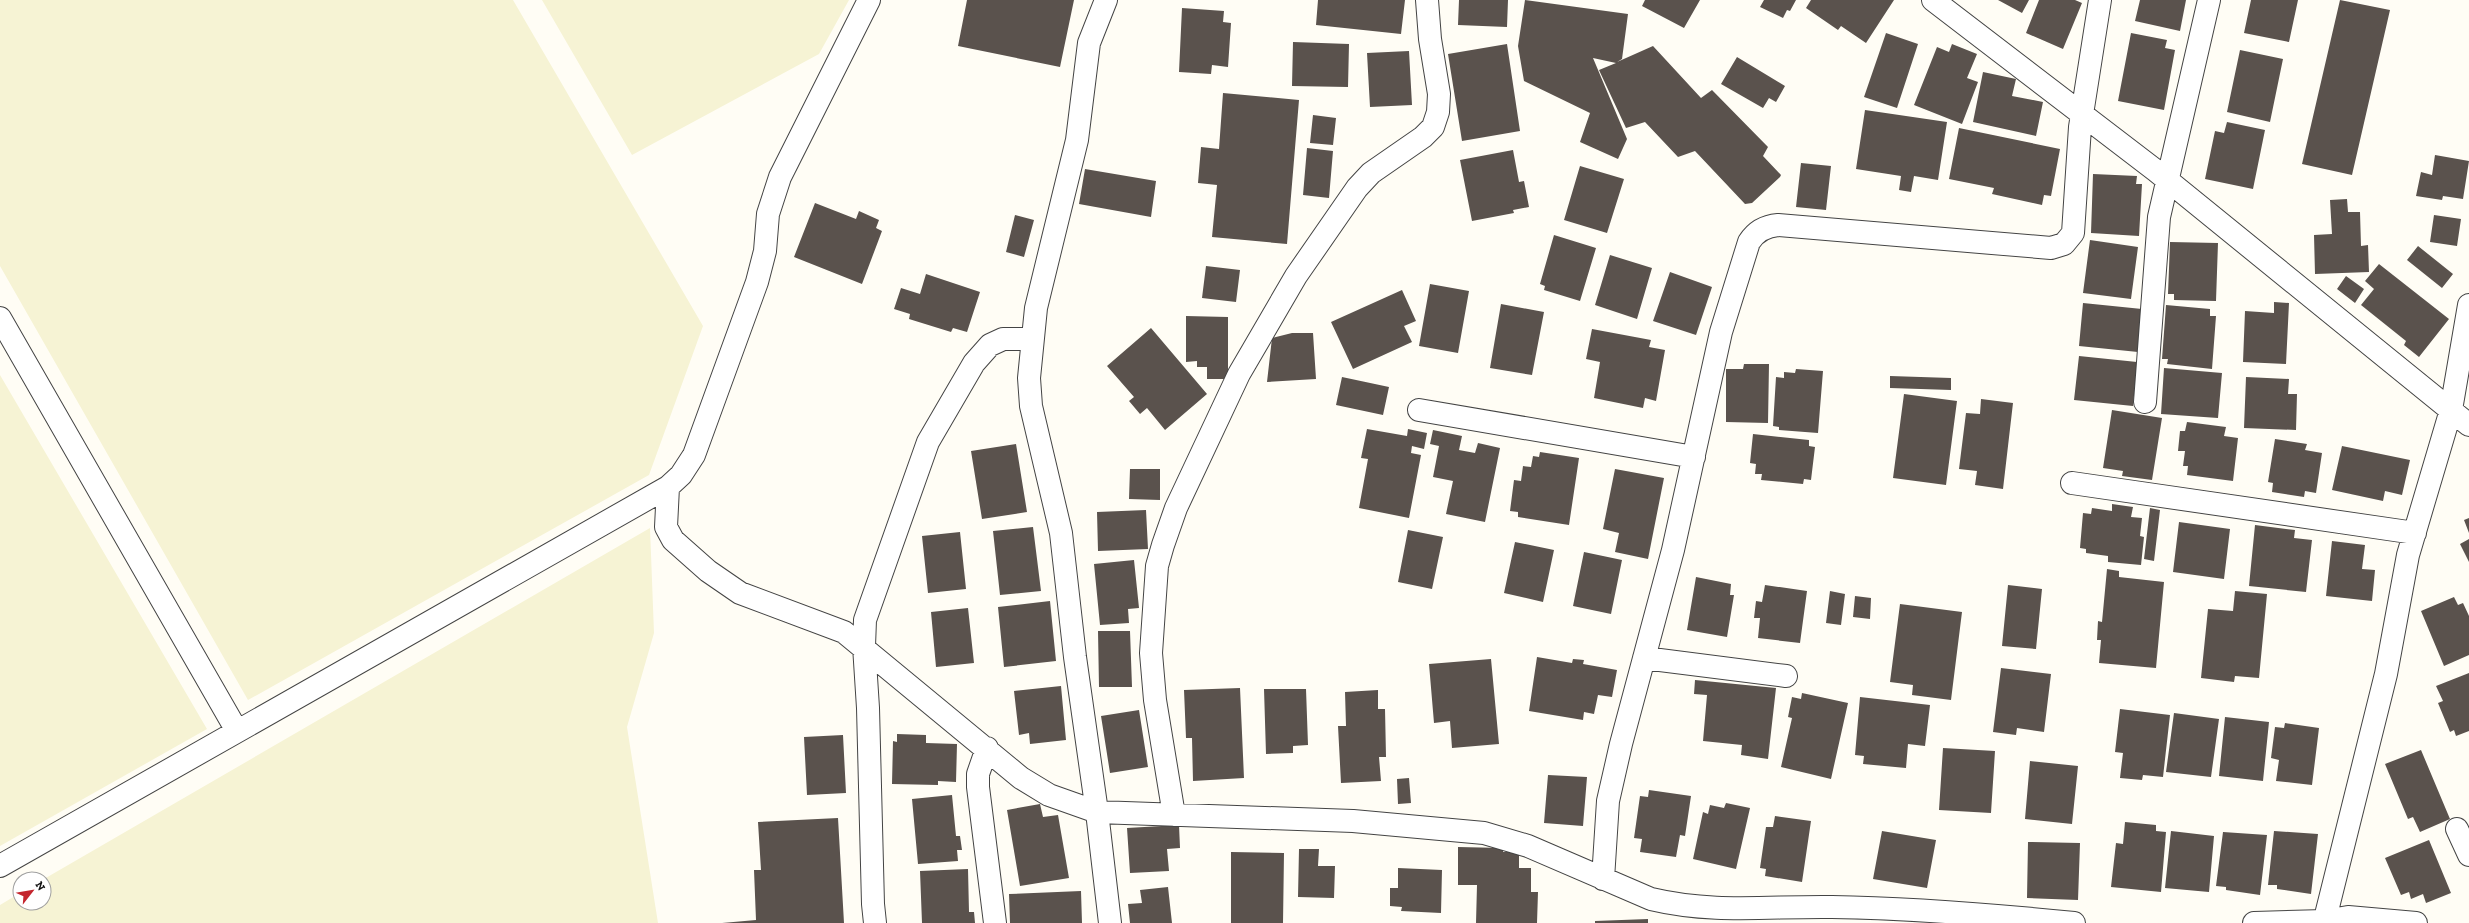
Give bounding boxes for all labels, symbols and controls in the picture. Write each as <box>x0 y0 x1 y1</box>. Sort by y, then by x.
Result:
north arrow <box>12 871 52 911</box>
text: N <box>32 879 48 894</box>

